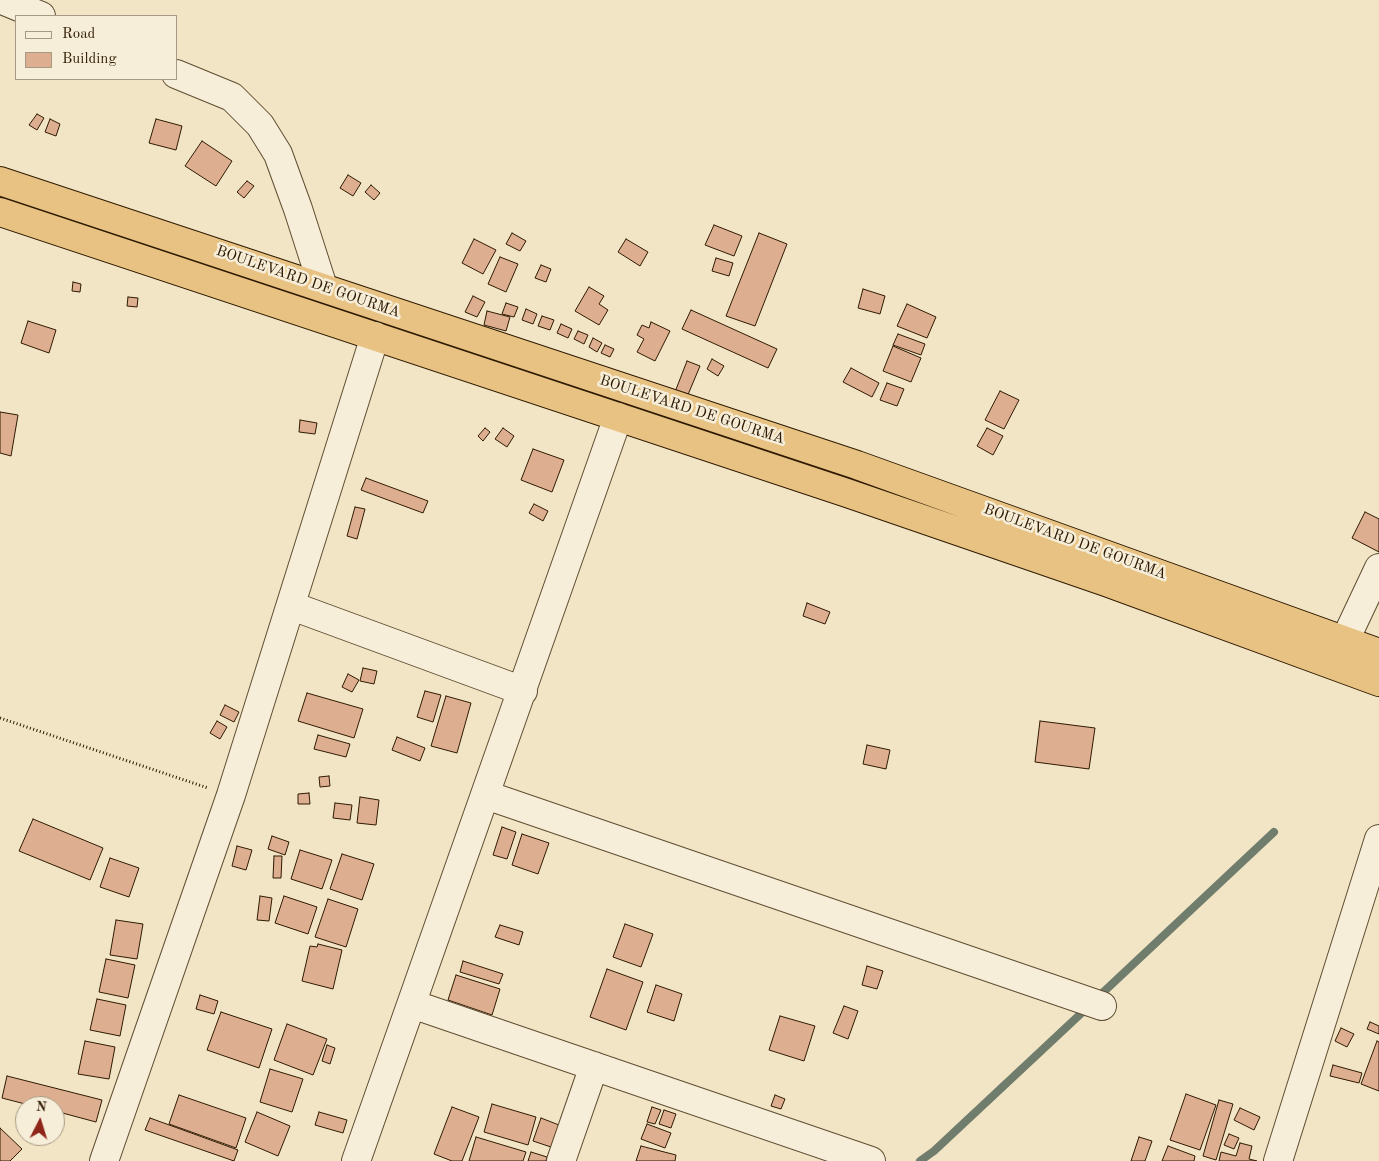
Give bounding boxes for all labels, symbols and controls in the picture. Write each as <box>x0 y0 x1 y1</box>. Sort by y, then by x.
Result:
legend <box>15 15 178 80</box>
text: Road <box>62 27 95 42</box>
text: Building <box>62 52 117 67</box>
street label: BOULEVARD DE GOURMA <box>214 242 402 322</box>
street label: BOULEVARD DE GOURMA <box>597 372 787 448</box>
street label: BOULEVARD DE GOURMA <box>981 500 1169 584</box>
north arrow <box>15 1096 65 1146</box>
text: N <box>35 1100 47 1114</box>

